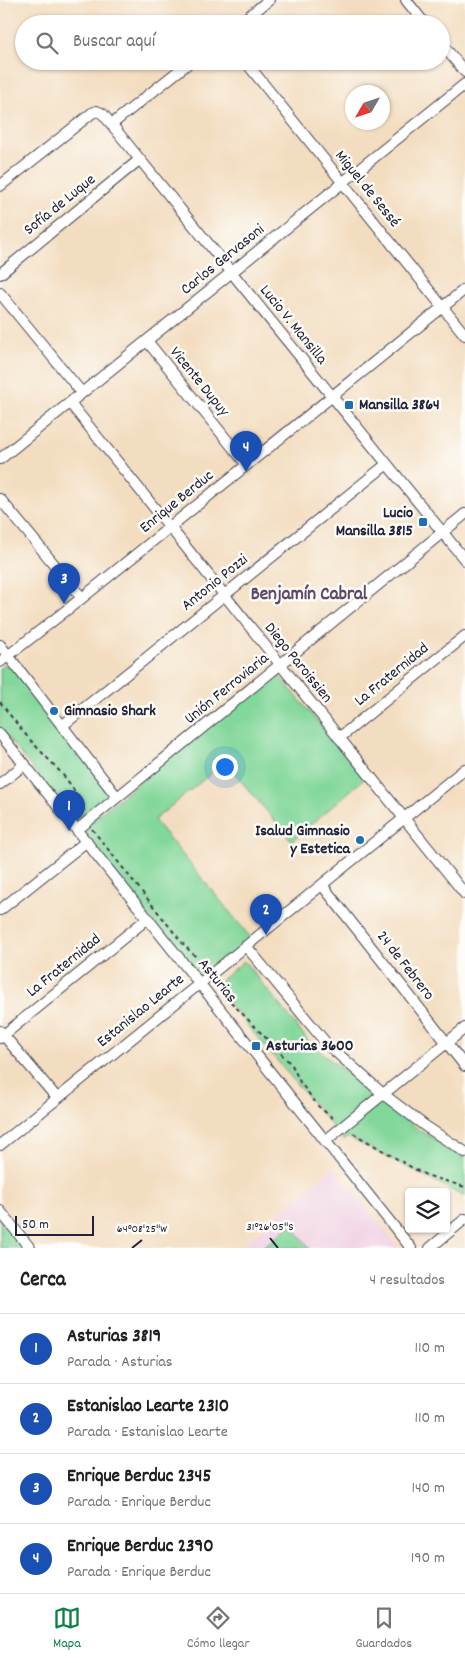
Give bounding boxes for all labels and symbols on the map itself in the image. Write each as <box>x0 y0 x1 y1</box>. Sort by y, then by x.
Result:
north arrow <box>345 85 390 130</box>
street label: Miguel de Sessé <box>329 145 405 233</box>
street label: Sofía de Luque <box>19 169 101 241</box>
street label: Carlos Gervasoni <box>176 219 270 301</box>
street label: Lucio V. Mansilla <box>254 280 333 370</box>
street label: Vicente Dupuy <box>164 342 235 422</box>
place label: Mansilla 3864 <box>359 394 440 417</box>
marker: Mansilla 3864 <box>343 399 355 411</box>
pin: 4 <box>230 431 262 472</box>
street label: Enrique Berduc <box>135 465 219 539</box>
place label: Lucio Mansilla 3815 <box>336 502 413 543</box>
marker: Lucio Mansilla 3815 <box>417 516 429 528</box>
street label: Antonio Pozzi <box>177 549 253 617</box>
pin: 3 <box>48 563 80 604</box>
district label: Benjamín Cabral <box>251 582 368 609</box>
street label: Diego Paroissien <box>258 618 338 708</box>
street label: La Fraternidad <box>350 638 434 712</box>
street label: Unión Ferroviaria <box>180 647 275 730</box>
place label: Gimnasio Shark <box>64 700 156 723</box>
marker: Gimnasio Shark <box>48 705 60 717</box>
your location <box>212 754 238 780</box>
pin: 1 <box>53 790 85 831</box>
place label: Isalud Gimnasio y Estetica <box>255 820 351 861</box>
marker: Isalud Gimnasio y Estetica <box>354 834 366 846</box>
pin: 2 <box>250 894 282 935</box>
street label: 24 de Febrero <box>370 926 440 1006</box>
street label: La Fraternidad <box>22 929 106 1003</box>
street label: Asturias <box>192 954 242 1008</box>
street label: Estanislao Learte <box>92 969 190 1053</box>
place label: Asturias 3600 <box>266 1035 353 1058</box>
marker: Asturias 3600 <box>250 1040 262 1052</box>
scale bar <box>15 1213 94 1236</box>
text: 31°26'05"S <box>247 1219 293 1236</box>
text: 64°08'25"W <box>117 1221 167 1238</box>

